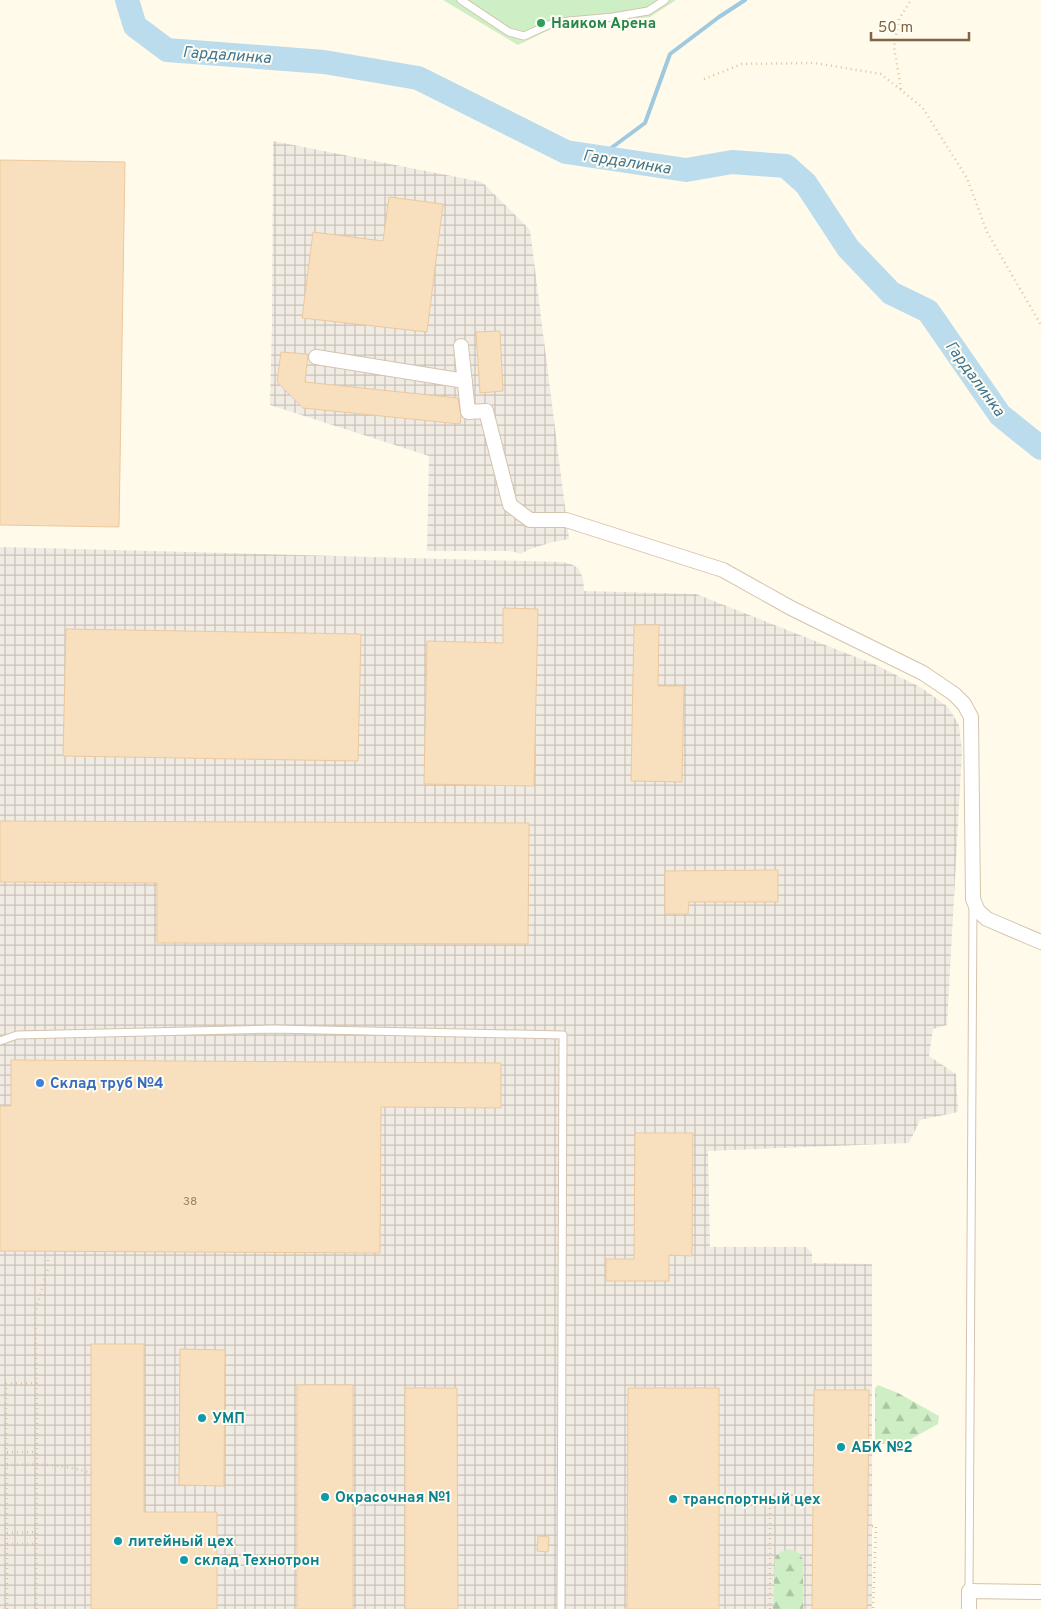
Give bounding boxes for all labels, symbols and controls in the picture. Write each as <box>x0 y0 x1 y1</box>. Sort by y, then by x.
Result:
scale bar <box>871 10 968 42</box>
place label: Наиком Арена <box>551 15 656 34</box>
marker: Наиком Арена <box>535 17 547 29</box>
text: 50 m <box>878 19 913 38</box>
water label: Гардалинка <box>182 43 273 69</box>
water label: Гардалинка <box>581 146 673 180</box>
water label: Гардалинка <box>940 337 1009 422</box>
place label: Склад труб №4 <box>50 1075 164 1094</box>
marker: Склад труб №4 <box>34 1077 46 1089</box>
house number: 38 <box>183 1194 197 1210</box>
place label: УМП <box>212 1410 245 1429</box>
marker: УМП <box>196 1412 208 1424</box>
place label: АБК №2 <box>851 1439 913 1458</box>
marker: АБК №2 <box>835 1441 847 1453</box>
place label: Окрасочная №1 <box>335 1489 451 1508</box>
marker: Окрасочная №1 <box>319 1491 331 1503</box>
place label: транспортный цех <box>683 1491 821 1510</box>
marker: транспортный цех <box>667 1493 679 1505</box>
place label: литейный цех <box>128 1533 234 1552</box>
marker: литейный цех <box>112 1535 124 1547</box>
place label: склад Технотрон <box>194 1552 320 1571</box>
marker: склад Технотрон <box>178 1554 190 1566</box>

